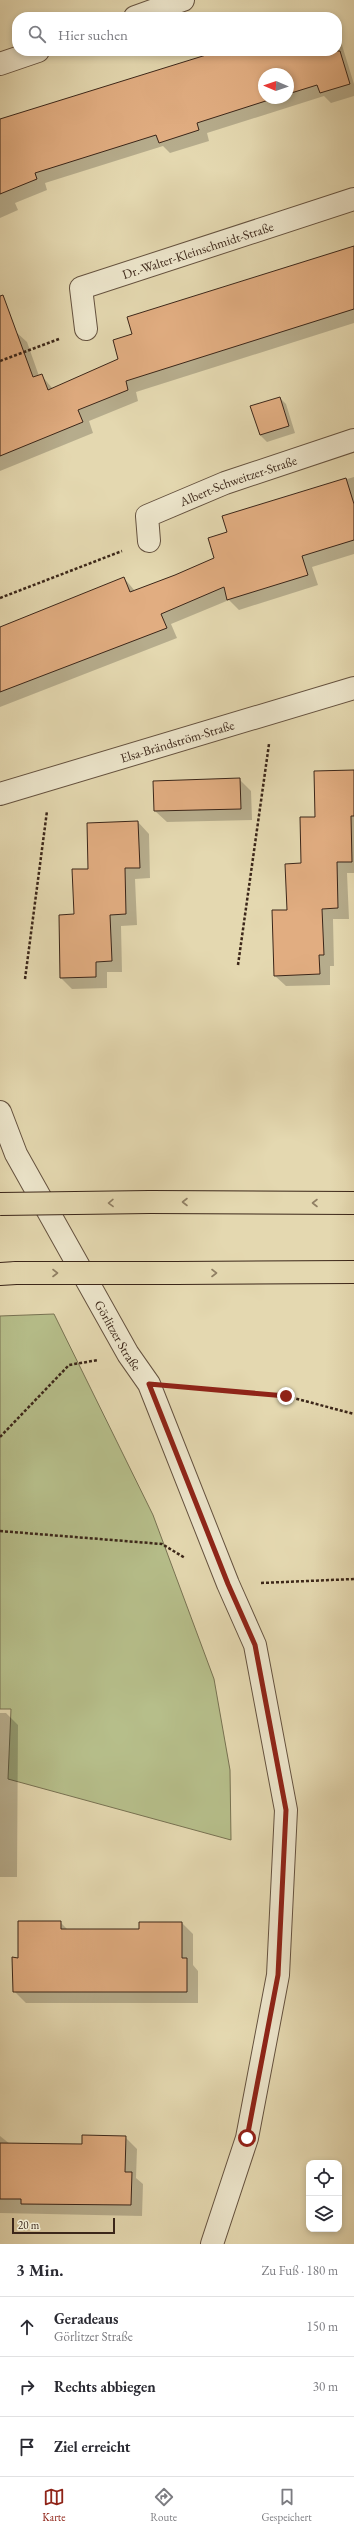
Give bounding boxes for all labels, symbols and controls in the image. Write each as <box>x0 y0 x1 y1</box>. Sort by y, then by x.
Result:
search box <box>12 12 342 56</box>
icon: search <box>26 23 48 45</box>
text: Hier suchen <box>58 25 128 44</box>
north arrow <box>258 68 294 104</box>
street label: Dr.-Walter-Kleinschmidt-Straße <box>120 217 275 283</box>
street label: Albert-Schweitzer-Straße <box>176 451 299 510</box>
street label: Elsa-Brändström-Straße <box>118 716 236 766</box>
one-way arrow <box>182 1198 188 1206</box>
one-way arrow <box>108 1199 114 1207</box>
one-way arrow <box>312 1199 318 1207</box>
one-way arrow <box>52 1269 58 1277</box>
one-way arrow <box>211 1269 217 1277</box>
street label: Görlitzer Straße <box>91 1297 145 1374</box>
route end <box>277 1387 295 1405</box>
route start <box>238 2129 256 2147</box>
map controls <box>306 2160 342 2232</box>
button: locate <box>306 2160 342 2196</box>
button: layers <box>306 2196 342 2232</box>
scale bar <box>12 2216 115 2235</box>
text: 20 m <box>18 2218 39 2232</box>
text: 3 Min. <box>16 2259 63 2281</box>
text: Zu Fuß · 180 m <box>261 2262 338 2279</box>
text: Geradeaus <box>54 2309 118 2328</box>
icon: ahead <box>16 2316 38 2338</box>
text: 150 m <box>307 2318 338 2335</box>
text: Görlitzer Straße <box>54 2328 133 2345</box>
icon: right <box>16 2376 38 2398</box>
text: Rechts abbiegen <box>54 2377 156 2396</box>
text: 30 m <box>313 2378 338 2395</box>
icon: arrive <box>16 2436 38 2458</box>
text: Ziel erreicht <box>54 2437 130 2456</box>
tab: Karte <box>42 2486 66 2524</box>
tab: Route <box>150 2486 177 2524</box>
tab: Gespeichert <box>262 2486 312 2524</box>

